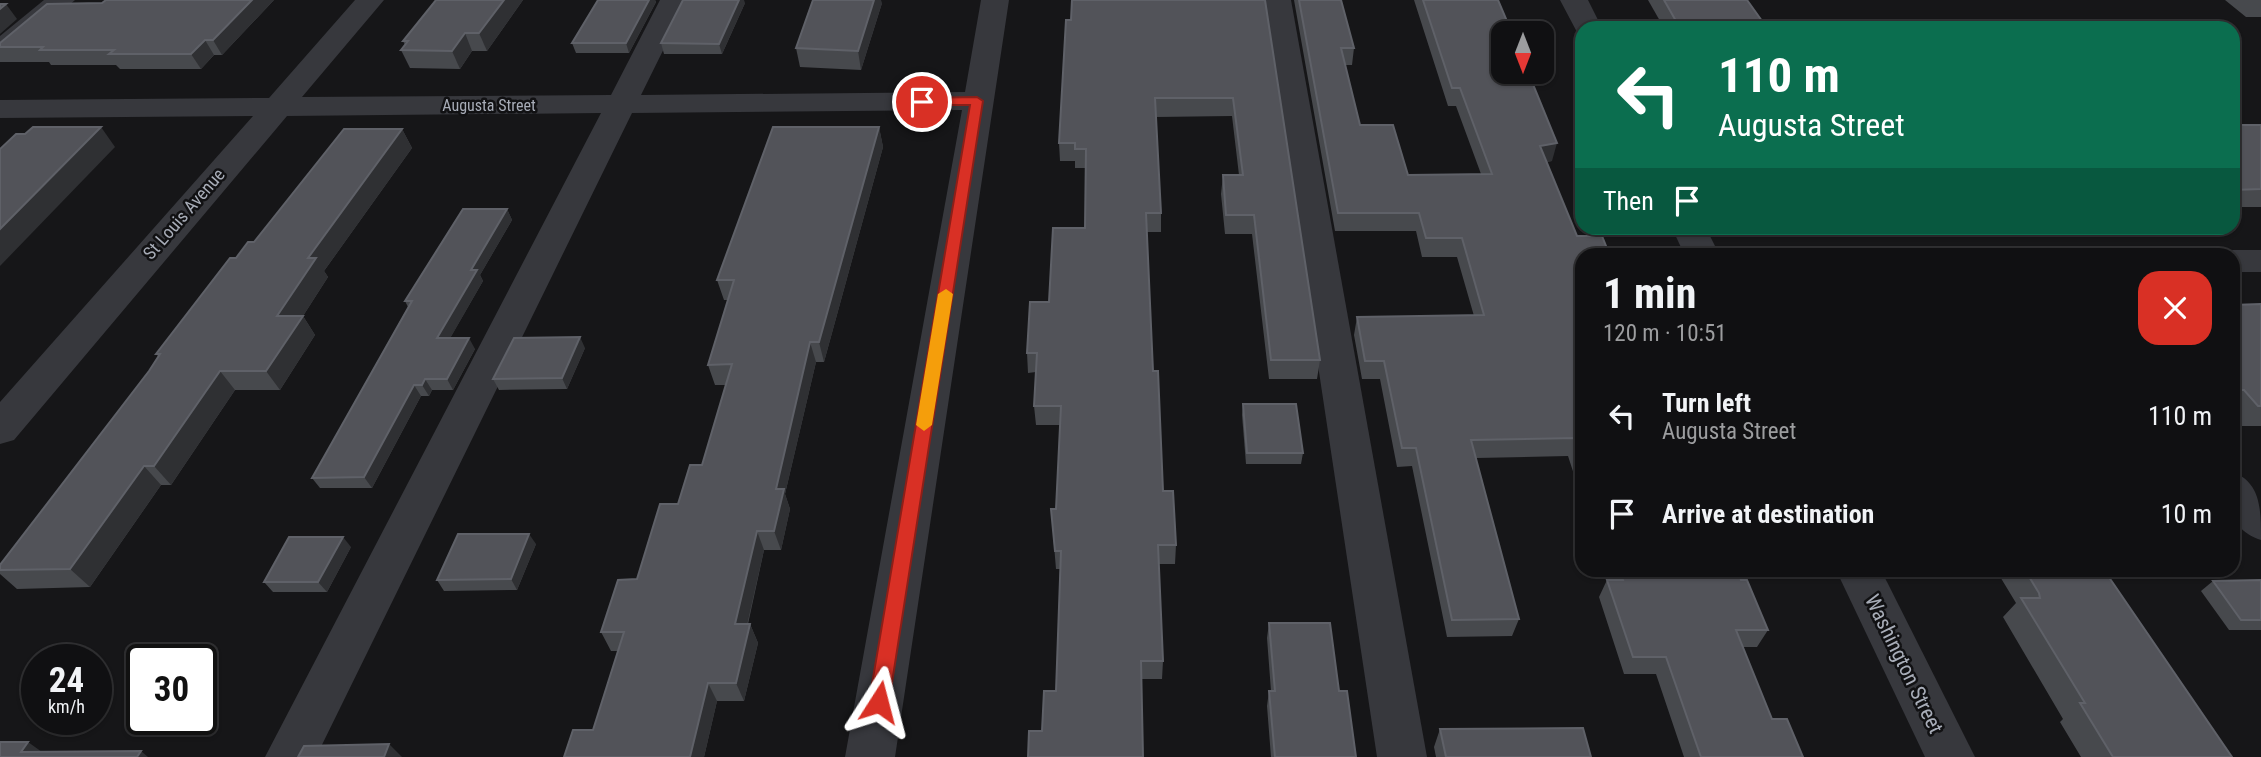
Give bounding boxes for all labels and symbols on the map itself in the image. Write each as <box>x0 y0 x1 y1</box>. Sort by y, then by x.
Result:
north arrow <box>1491 21 1554 84</box>
pin <box>892 72 952 132</box>
street label: Augusta Street <box>442 96 536 115</box>
street label: St Louis Avenue <box>139 164 229 263</box>
street label: Washington Street <box>1860 591 1948 737</box>
speed limit sign: 30 <box>126 644 217 735</box>
position arrow <box>842 665 916 739</box>

